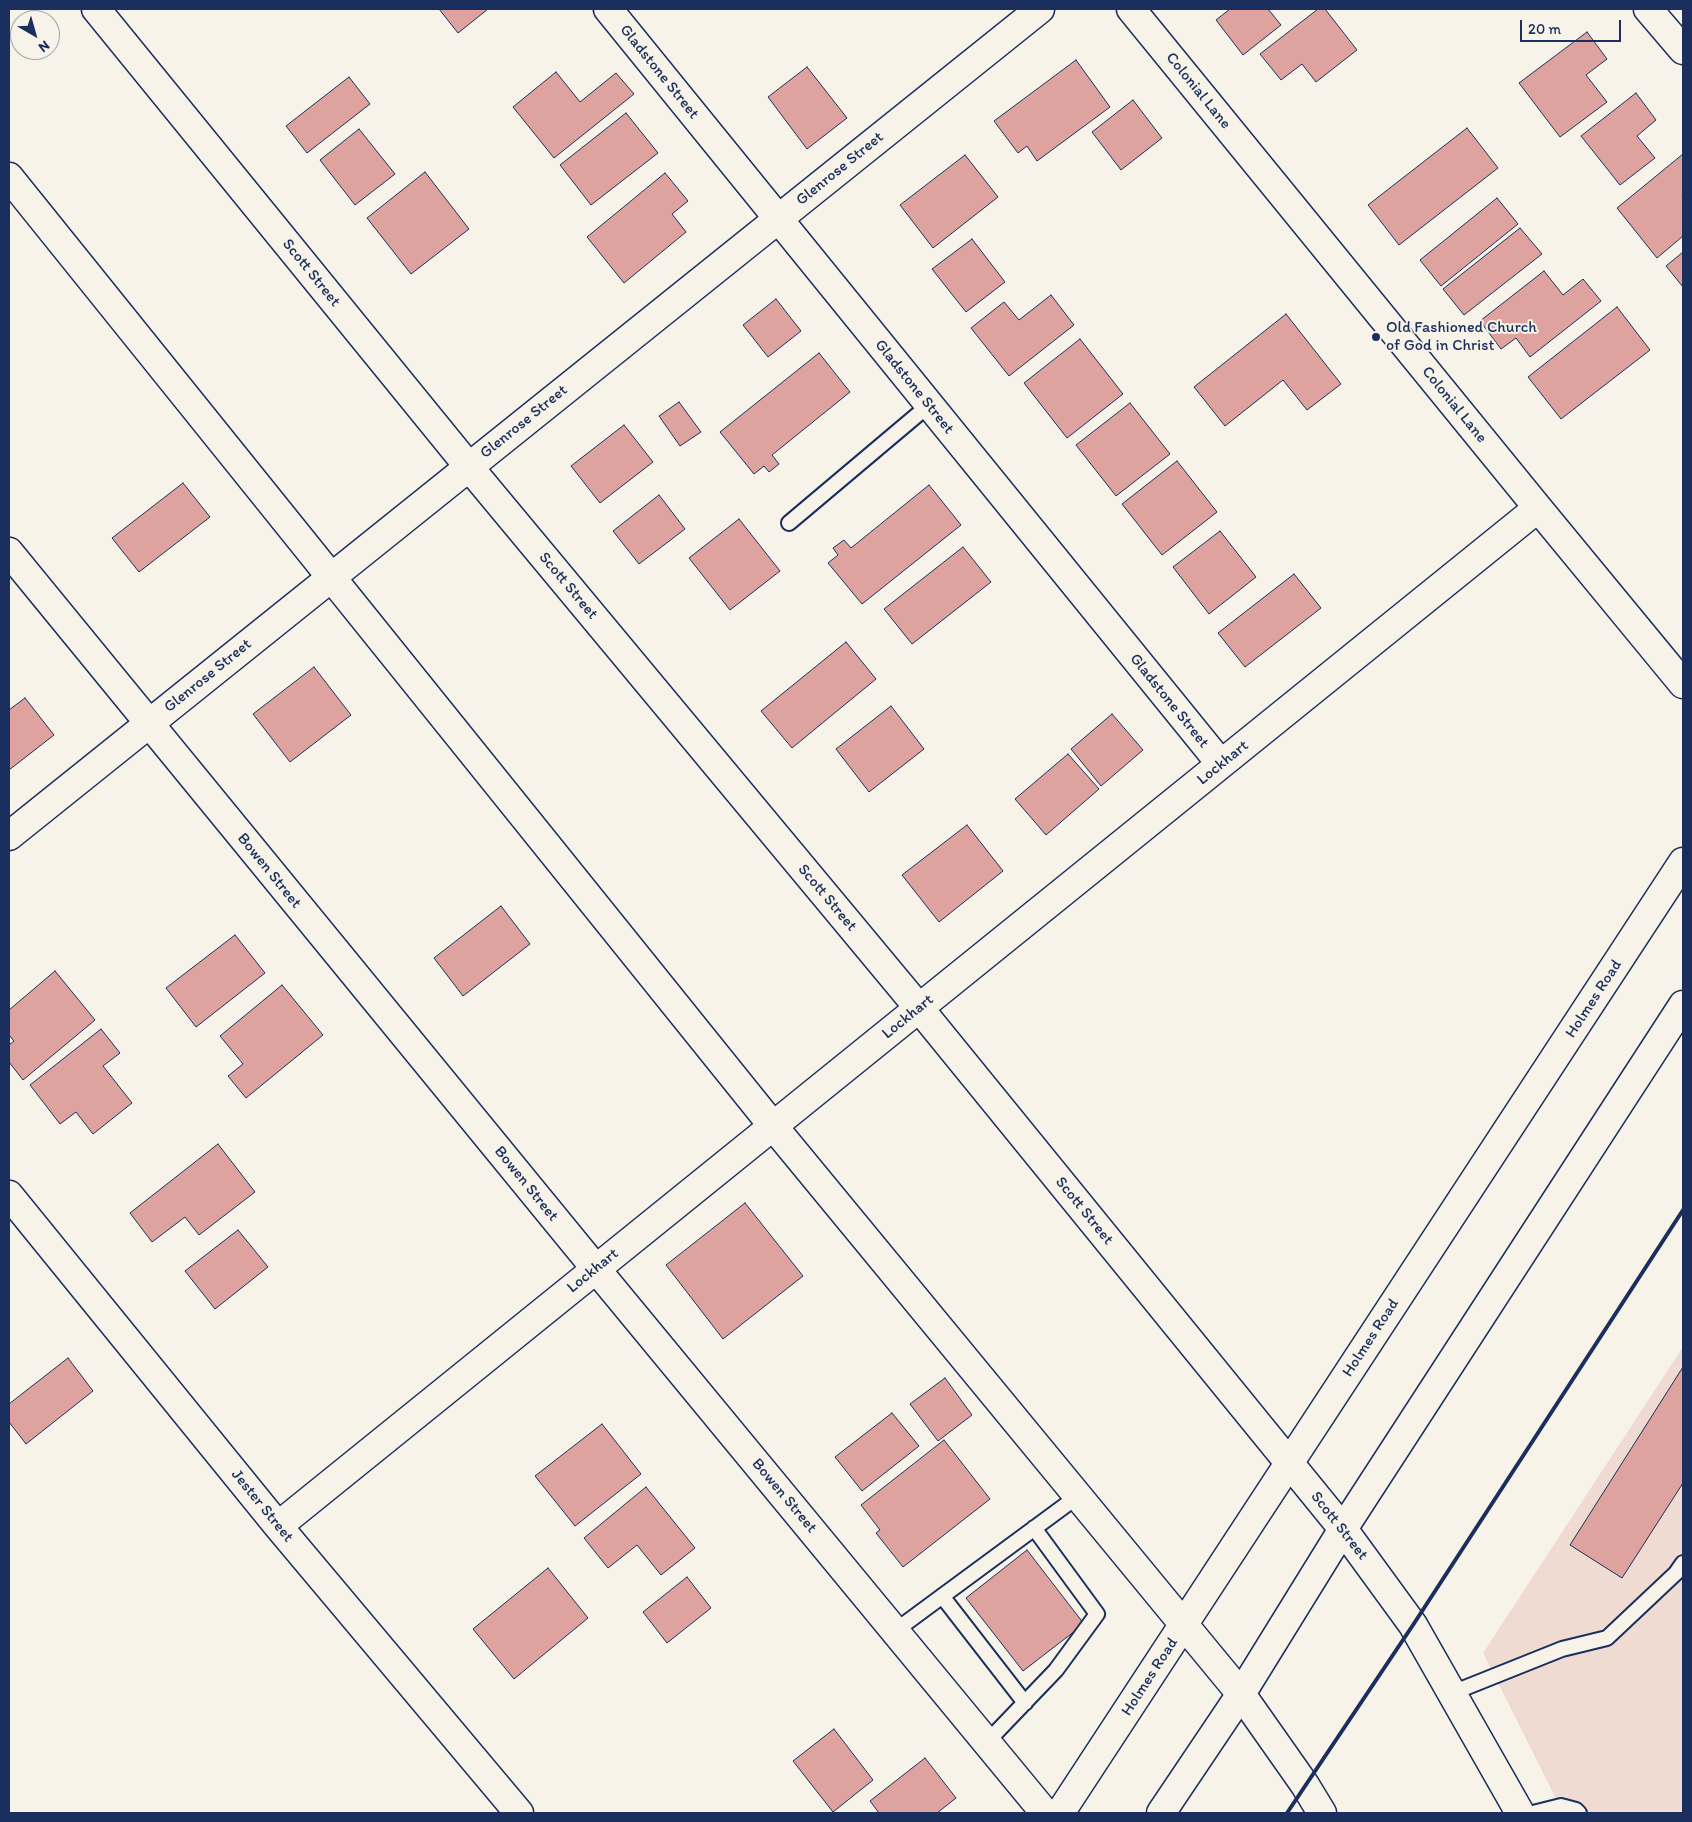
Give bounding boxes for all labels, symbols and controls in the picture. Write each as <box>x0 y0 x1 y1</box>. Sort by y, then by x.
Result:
north arrow <box>10 10 60 60</box>
scale bar <box>1522 10 1623 42</box>
text: 20 m <box>1528 20 1561 38</box>
street label: Gladstone Street <box>615 21 703 123</box>
text: N <box>35 37 53 56</box>
street label: Colonial Lane <box>1161 49 1235 133</box>
street label: Glenrose Street <box>792 128 888 210</box>
street label: Scott Street <box>278 235 344 311</box>
place label: Old Fashioned Church of God in Christ <box>1386 318 1537 356</box>
marker: Old Fashioned Church of God in Christ <box>1370 331 1382 343</box>
street label: Gladstone Street <box>870 336 958 438</box>
street label: Colonial Lane <box>1417 363 1491 447</box>
street label: Glenrose Street <box>476 381 572 463</box>
street label: Scott Street <box>534 548 602 624</box>
street label: Glenrose Street <box>160 635 256 717</box>
street label: Gladstone Street <box>1125 650 1213 752</box>
street label: Lockhart <box>1193 736 1253 790</box>
street label: Bowen Street <box>233 829 305 913</box>
street label: Scott Street <box>793 860 861 936</box>
street label: Holmes Road <box>1562 956 1626 1042</box>
street label: Lockhart <box>878 990 938 1044</box>
street label: Bowen Street <box>490 1142 562 1226</box>
street label: Scott Street <box>1051 1173 1117 1249</box>
street label: Lockhart <box>563 1244 623 1298</box>
street label: Holmes Road <box>1339 1295 1403 1381</box>
street label: Bowen Street <box>747 1455 821 1537</box>
street label: Jester Street <box>227 1466 297 1546</box>
street label: Scott Street <box>1306 1488 1372 1564</box>
street label: Holmes Road <box>1118 1634 1182 1720</box>

